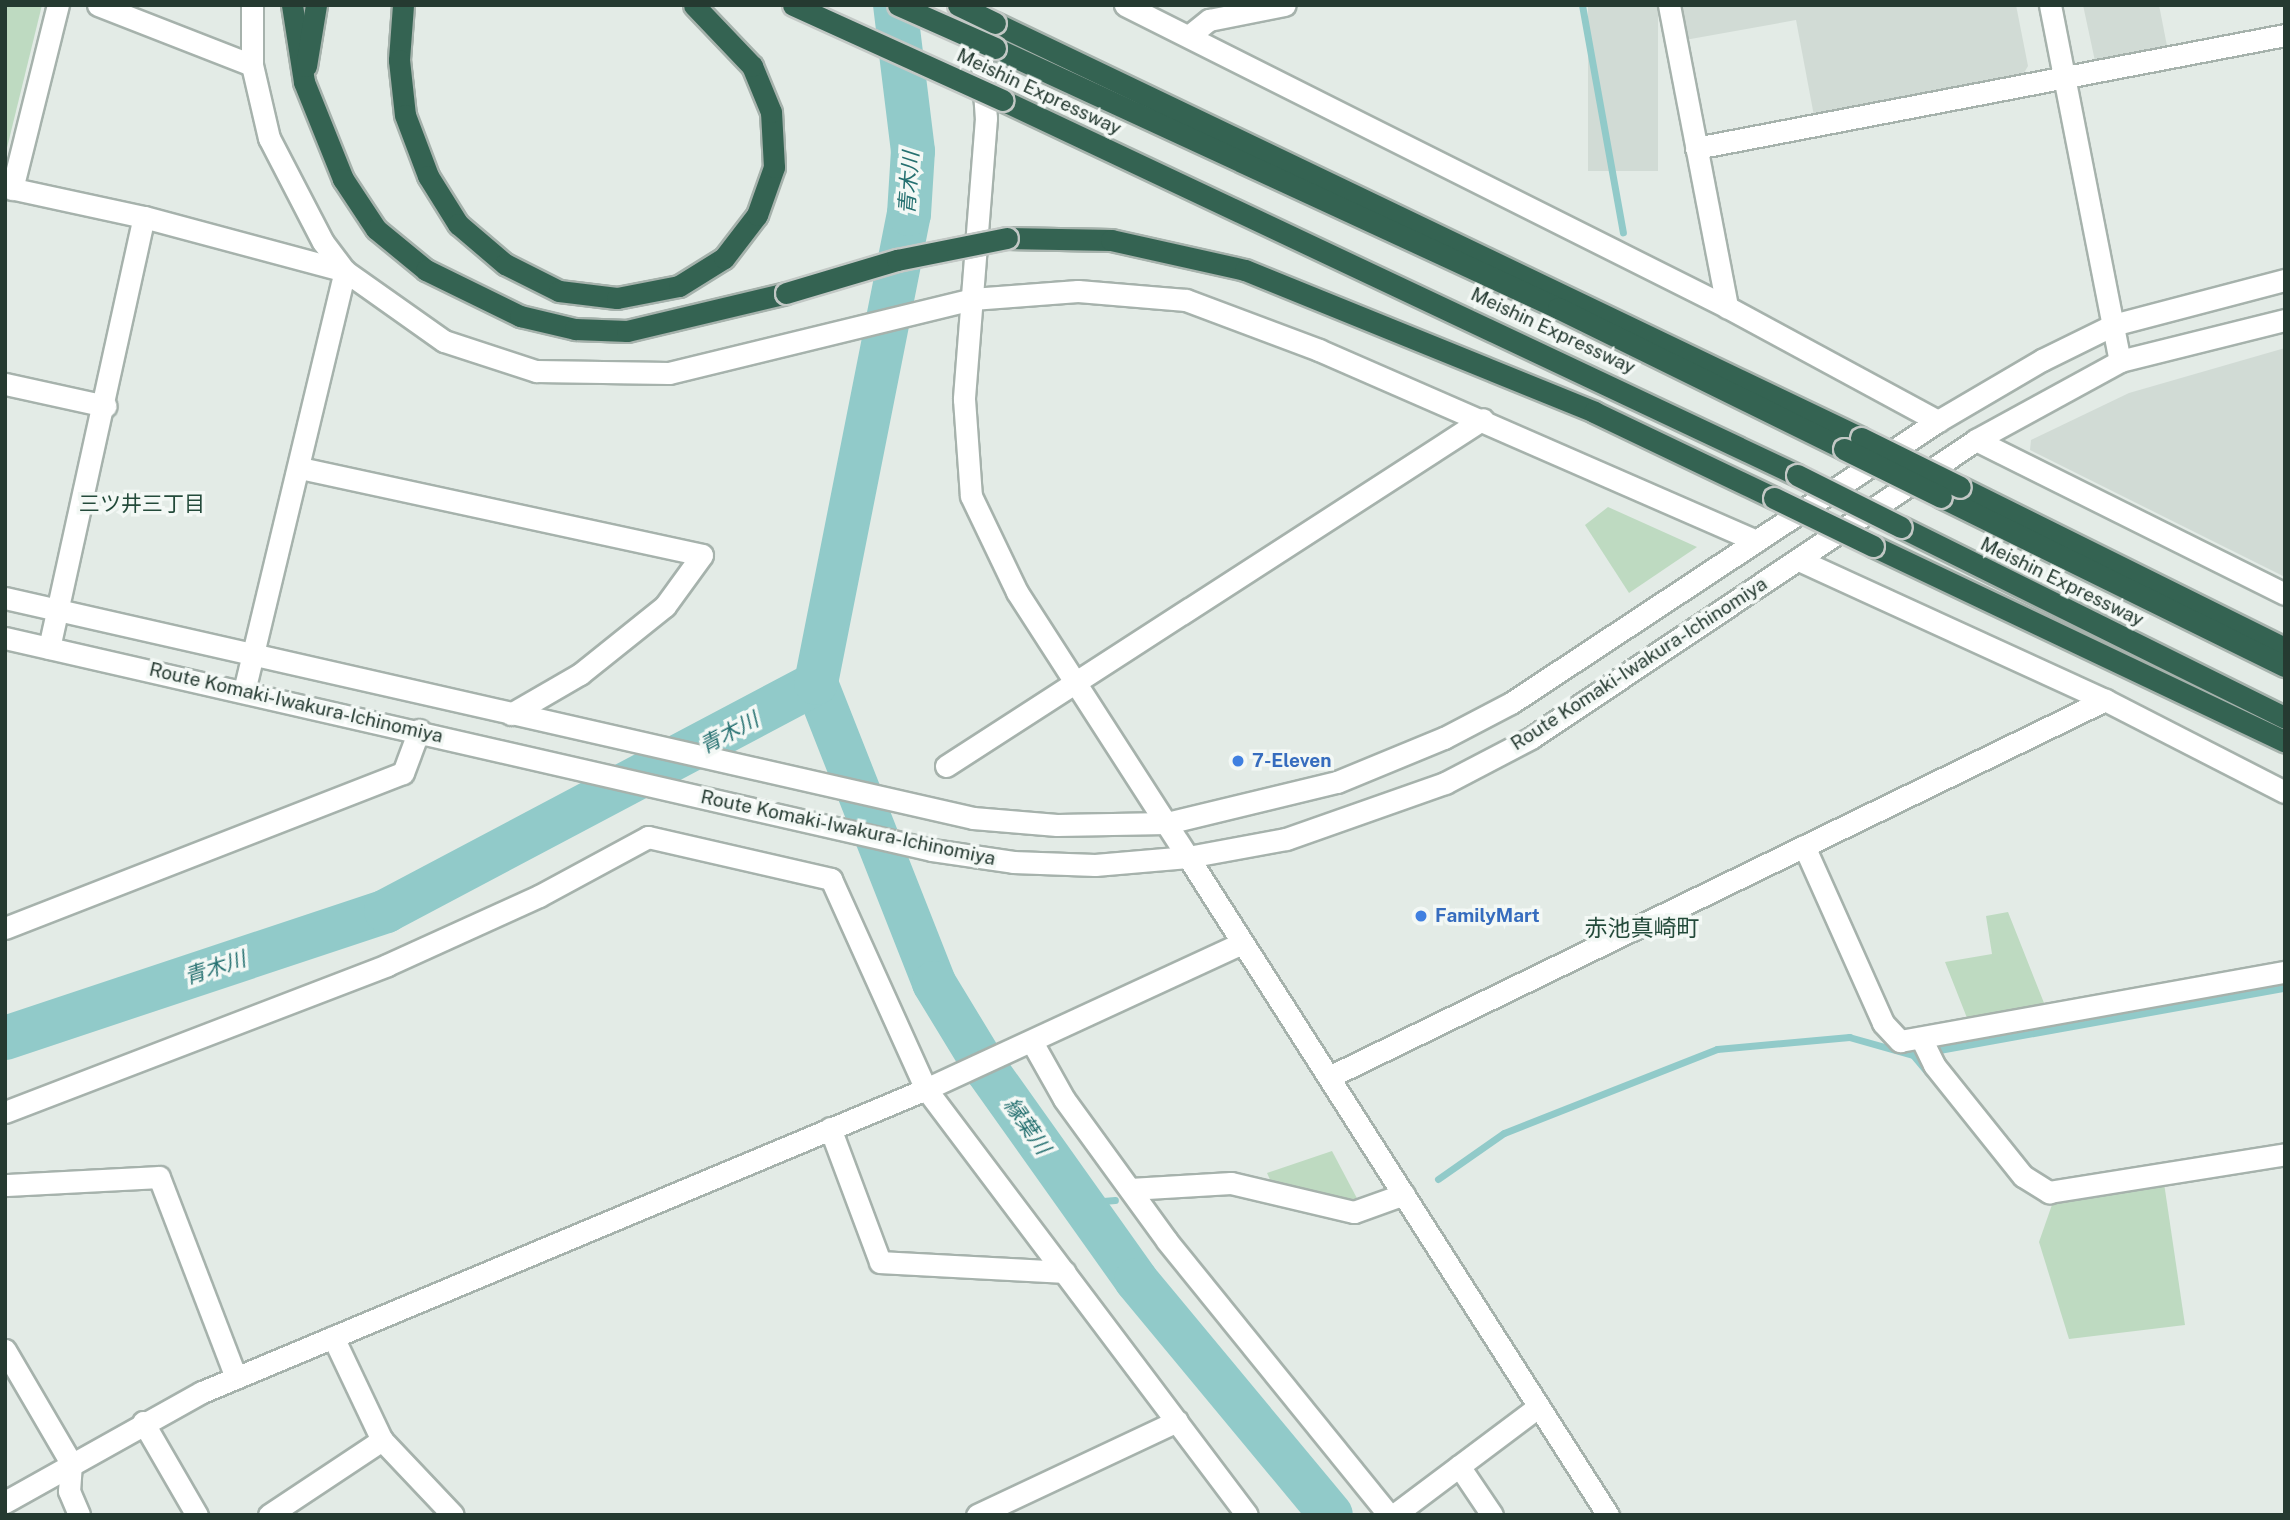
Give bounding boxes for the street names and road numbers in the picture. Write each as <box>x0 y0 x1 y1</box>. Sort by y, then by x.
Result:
street label: Meishin Expressway <box>953 44 1125 140</box>
street label: Meishin Expressway <box>1467 283 1639 379</box>
street label: Meishin Expressway <box>1977 533 2147 631</box>
street label: Route Komaki-Iwakura-Ichinomiya <box>1507 573 1771 755</box>
street label: Route Komaki-Iwakura-Ichinomiya <box>147 658 445 748</box>
street label: Route Komaki-Iwakura-Ichinomiya <box>699 786 997 870</box>

